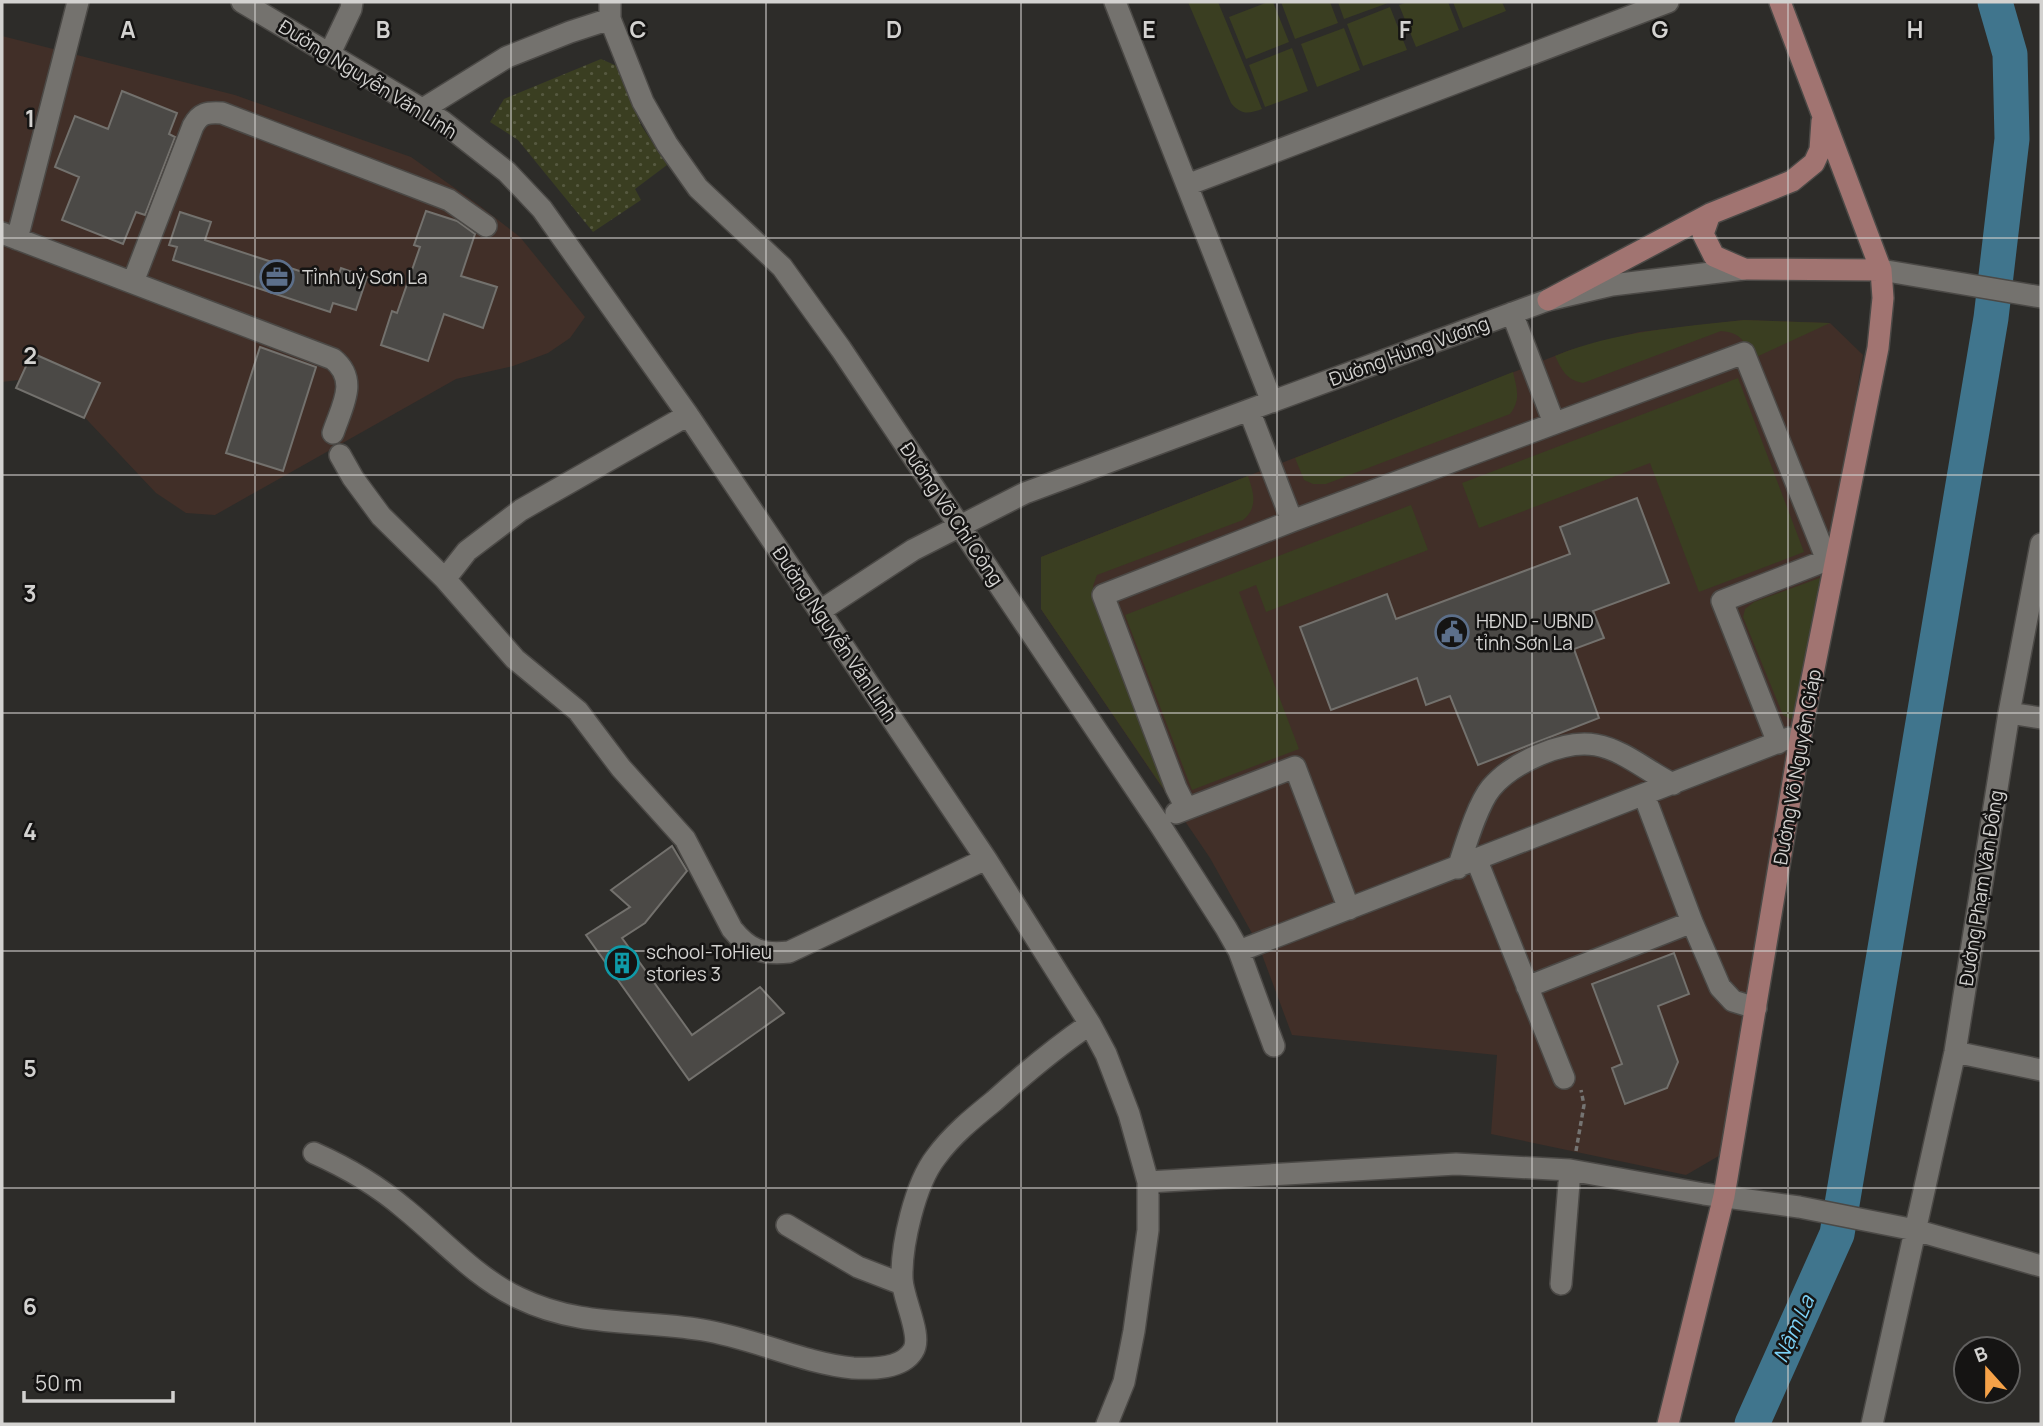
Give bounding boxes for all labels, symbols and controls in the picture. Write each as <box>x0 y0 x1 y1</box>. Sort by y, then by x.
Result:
text: A <box>120 13 136 45</box>
street label: Đường Nguyễn Văn Linh <box>274 13 462 145</box>
text: B <box>376 13 390 45</box>
text: C <box>630 13 647 45</box>
text: D <box>886 13 902 45</box>
text: E <box>1142 13 1156 45</box>
text: F <box>1399 13 1411 45</box>
text: G <box>1652 13 1669 45</box>
text: H <box>1907 13 1923 45</box>
text: 1 <box>25 102 35 134</box>
office icon: Tỉnh uỷ Sơn La <box>258 258 296 296</box>
place label: Tỉnh uỷ Sơn La <box>302 264 428 290</box>
street label: Đường Hùng Vương <box>1325 310 1493 392</box>
text: 2 <box>23 339 37 371</box>
street label: Đường Võ Chí Công <box>894 437 1010 591</box>
street label: Đường Nguyễn Văn Linh <box>767 541 903 727</box>
text: 3 <box>23 577 37 609</box>
place label: HĐND - UBND tỉnh Sơn La <box>1476 608 1594 656</box>
public building icon: HĐND - UBND tỉnh Sơn La <box>1433 613 1471 651</box>
street label: Đường Võ Nguyên Giáp <box>1767 667 1827 867</box>
street label: Đường Phạm Văn Đồng <box>1953 788 2009 988</box>
text: 4 <box>23 815 37 847</box>
place label: school-ToHieu stories 3 <box>646 939 772 987</box>
building icon: school-ToHieu stories 3 <box>603 944 641 982</box>
text: 5 <box>23 1052 37 1084</box>
text: 6 <box>23 1290 37 1322</box>
water label: Nậm La <box>1766 1290 1821 1366</box>
north arrow <box>1952 1335 2022 1405</box>
text: B <box>1971 1340 1991 1368</box>
scale bar <box>24 1360 173 1404</box>
text: 50 m <box>35 1369 82 1397</box>

